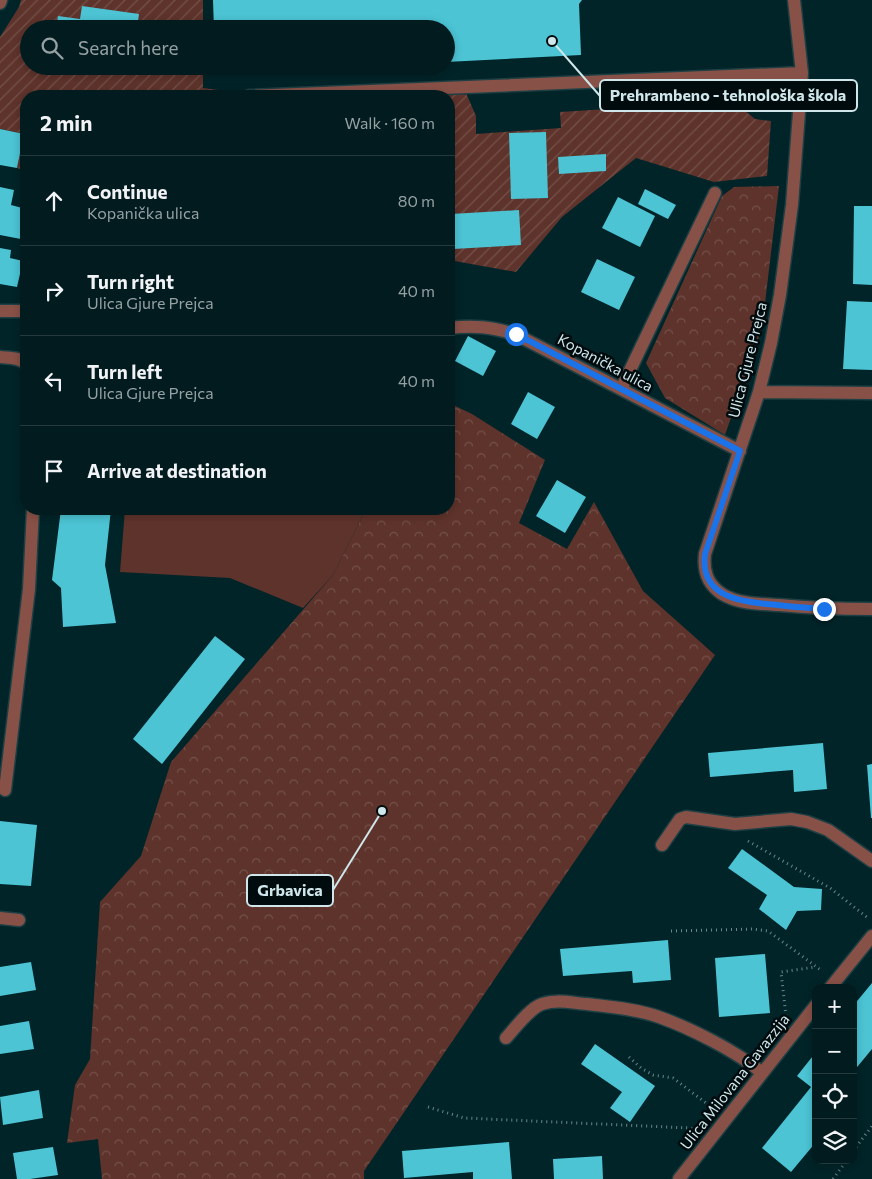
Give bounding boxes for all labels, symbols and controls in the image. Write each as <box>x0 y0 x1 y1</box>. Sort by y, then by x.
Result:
search box <box>20 20 455 75</box>
icon: search <box>38 34 66 62</box>
text: Search here <box>78 36 178 59</box>
callout: Prehrambeno - tehnološka škola <box>600 80 857 111</box>
text: Prehrambeno - tehnološka škola <box>610 85 846 104</box>
text: 2 min <box>40 110 92 135</box>
text: Walk · 160 m <box>345 113 435 132</box>
text: Continue <box>87 180 167 203</box>
icon: ahead <box>40 187 68 215</box>
text: 80 m <box>398 191 435 210</box>
text: Kopanička ulica <box>87 203 199 222</box>
text: Turn right <box>87 270 174 293</box>
icon: right <box>40 277 68 305</box>
text: 40 m <box>398 281 435 300</box>
text: Ulica Gjure Prejca <box>87 293 214 312</box>
street label: Ulica Gjure Prejca <box>724 300 770 419</box>
route start <box>505 323 528 346</box>
street label: Kopanička ulica <box>555 329 656 395</box>
text: Turn left <box>87 360 162 383</box>
icon: left <box>40 367 68 395</box>
text: 40 m <box>398 371 435 390</box>
text: Ulica Gjure Prejca <box>87 383 214 402</box>
icon: arrive <box>40 457 68 485</box>
text: Arrive at destination <box>87 459 267 482</box>
route end <box>813 598 836 621</box>
callout: Grbavica <box>247 875 333 906</box>
text: Grbavica <box>257 880 323 899</box>
map controls <box>812 984 857 1164</box>
button: + <box>812 984 857 1029</box>
street label: Ulica Milovana Gavazzija <box>676 1010 793 1153</box>
button: − <box>812 1029 857 1074</box>
button: locate <box>812 1074 857 1119</box>
button: layers <box>812 1119 857 1164</box>

